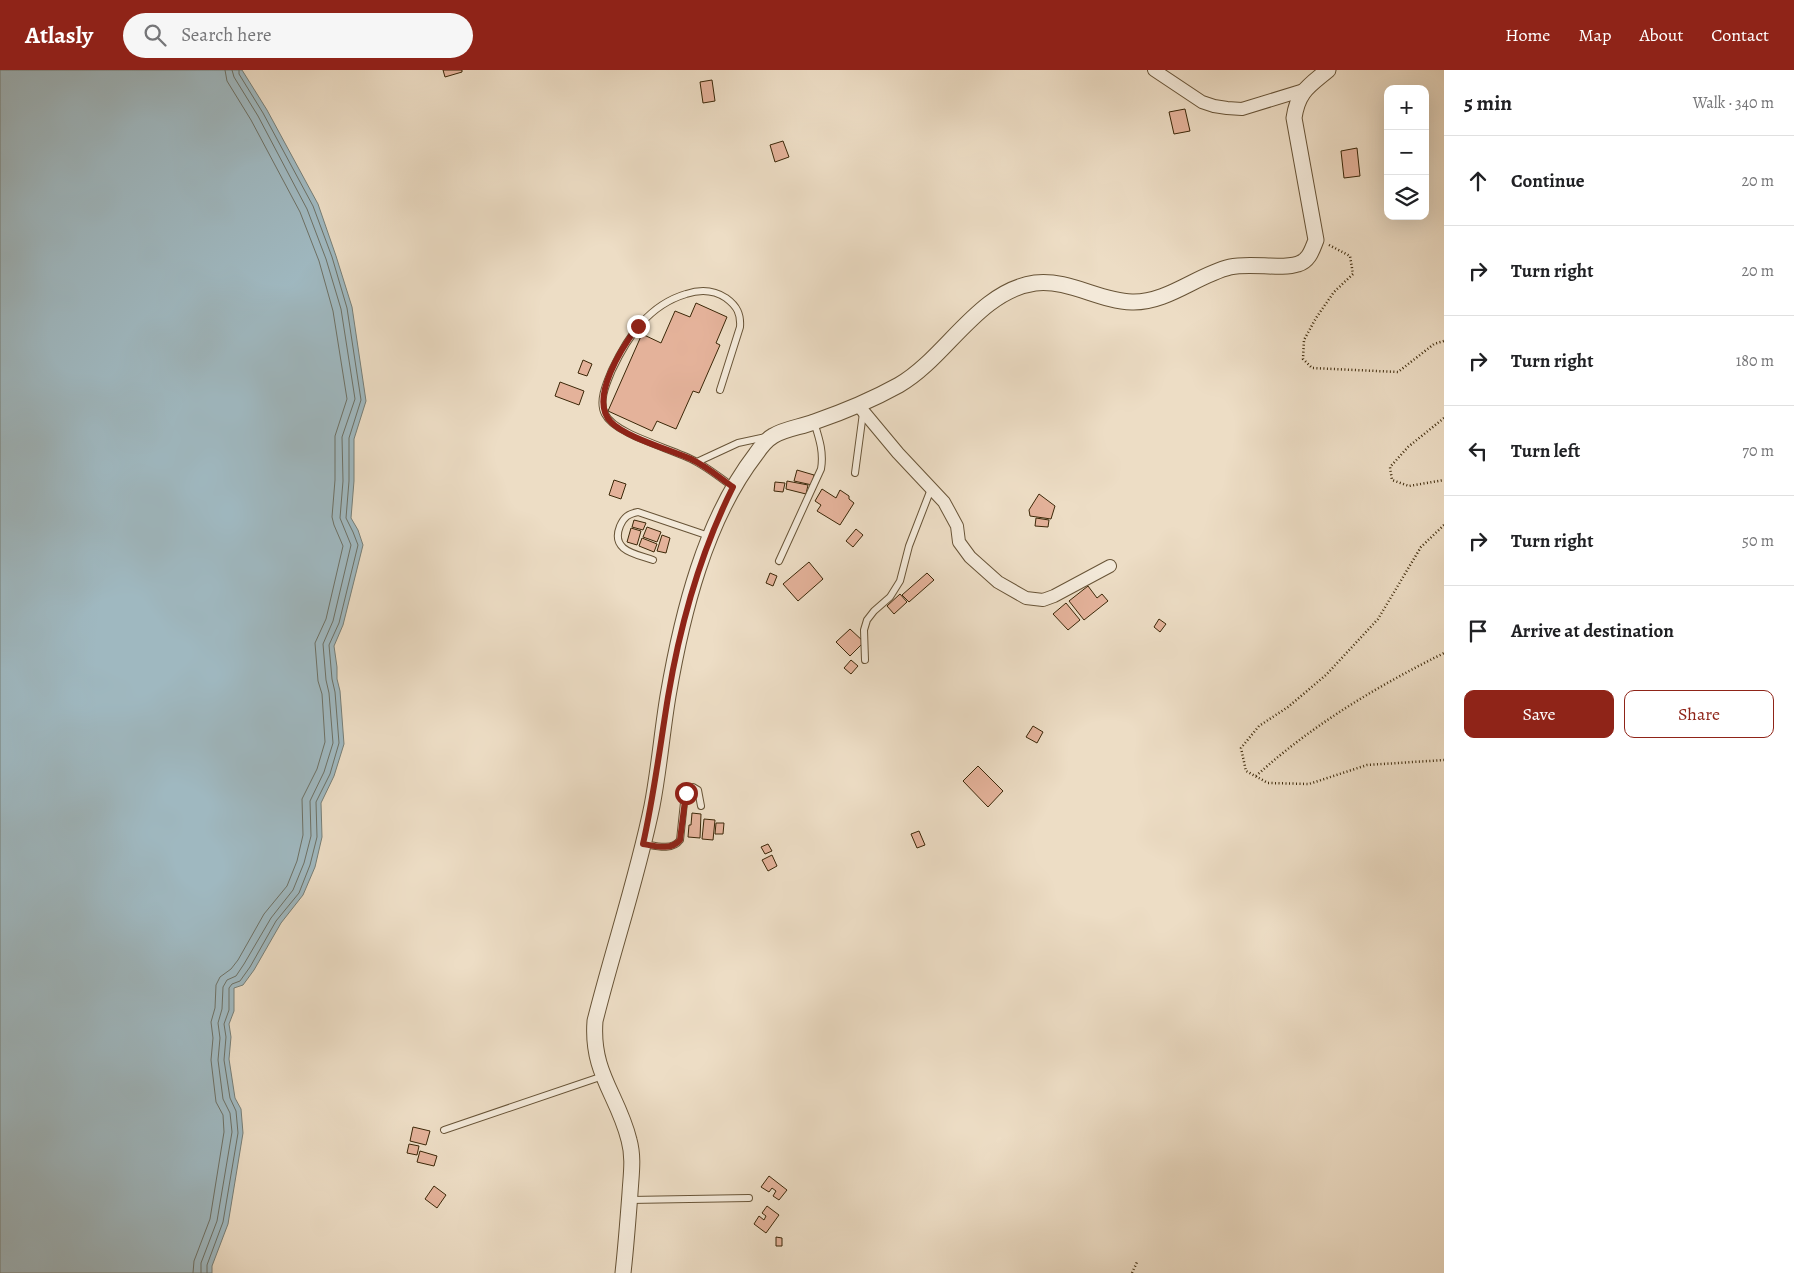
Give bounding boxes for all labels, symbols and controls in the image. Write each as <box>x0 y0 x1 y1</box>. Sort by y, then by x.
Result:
search box <box>123 13 473 58</box>
text: Atlasly <box>25 19 93 51</box>
icon: search <box>141 21 169 49</box>
text: Search here <box>181 22 272 48</box>
text: Home <box>1505 23 1550 47</box>
text: Map <box>1578 23 1611 47</box>
text: About <box>1639 23 1683 47</box>
text: Contact <box>1711 23 1769 47</box>
map controls <box>1384 85 1429 220</box>
button: + <box>1384 85 1429 130</box>
text: 5 min <box>1464 89 1512 117</box>
text: Walk · 340 m <box>1693 92 1774 114</box>
button: − <box>1384 130 1429 175</box>
icon: ahead <box>1464 167 1492 195</box>
text: Continue <box>1511 168 1585 194</box>
text: 20 m <box>1741 170 1774 192</box>
button: layers <box>1384 175 1429 220</box>
icon: right <box>1464 257 1492 285</box>
text: Turn right <box>1511 258 1593 284</box>
text: 20 m <box>1741 260 1774 282</box>
route end <box>627 315 650 338</box>
icon: right <box>1464 347 1492 375</box>
text: Turn right <box>1511 348 1593 374</box>
text: 180 m <box>1736 350 1774 372</box>
icon: left <box>1464 437 1492 465</box>
text: Turn left <box>1511 438 1580 464</box>
text: 70 m <box>1742 440 1774 462</box>
icon: right <box>1464 527 1492 555</box>
text: Turn right <box>1511 528 1593 554</box>
text: 50 m <box>1742 530 1774 552</box>
icon: arrive <box>1464 617 1492 645</box>
text: Arrive at destination <box>1511 618 1674 644</box>
button: Save <box>1464 690 1614 738</box>
button: Share <box>1624 690 1774 738</box>
route start <box>675 782 698 805</box>

